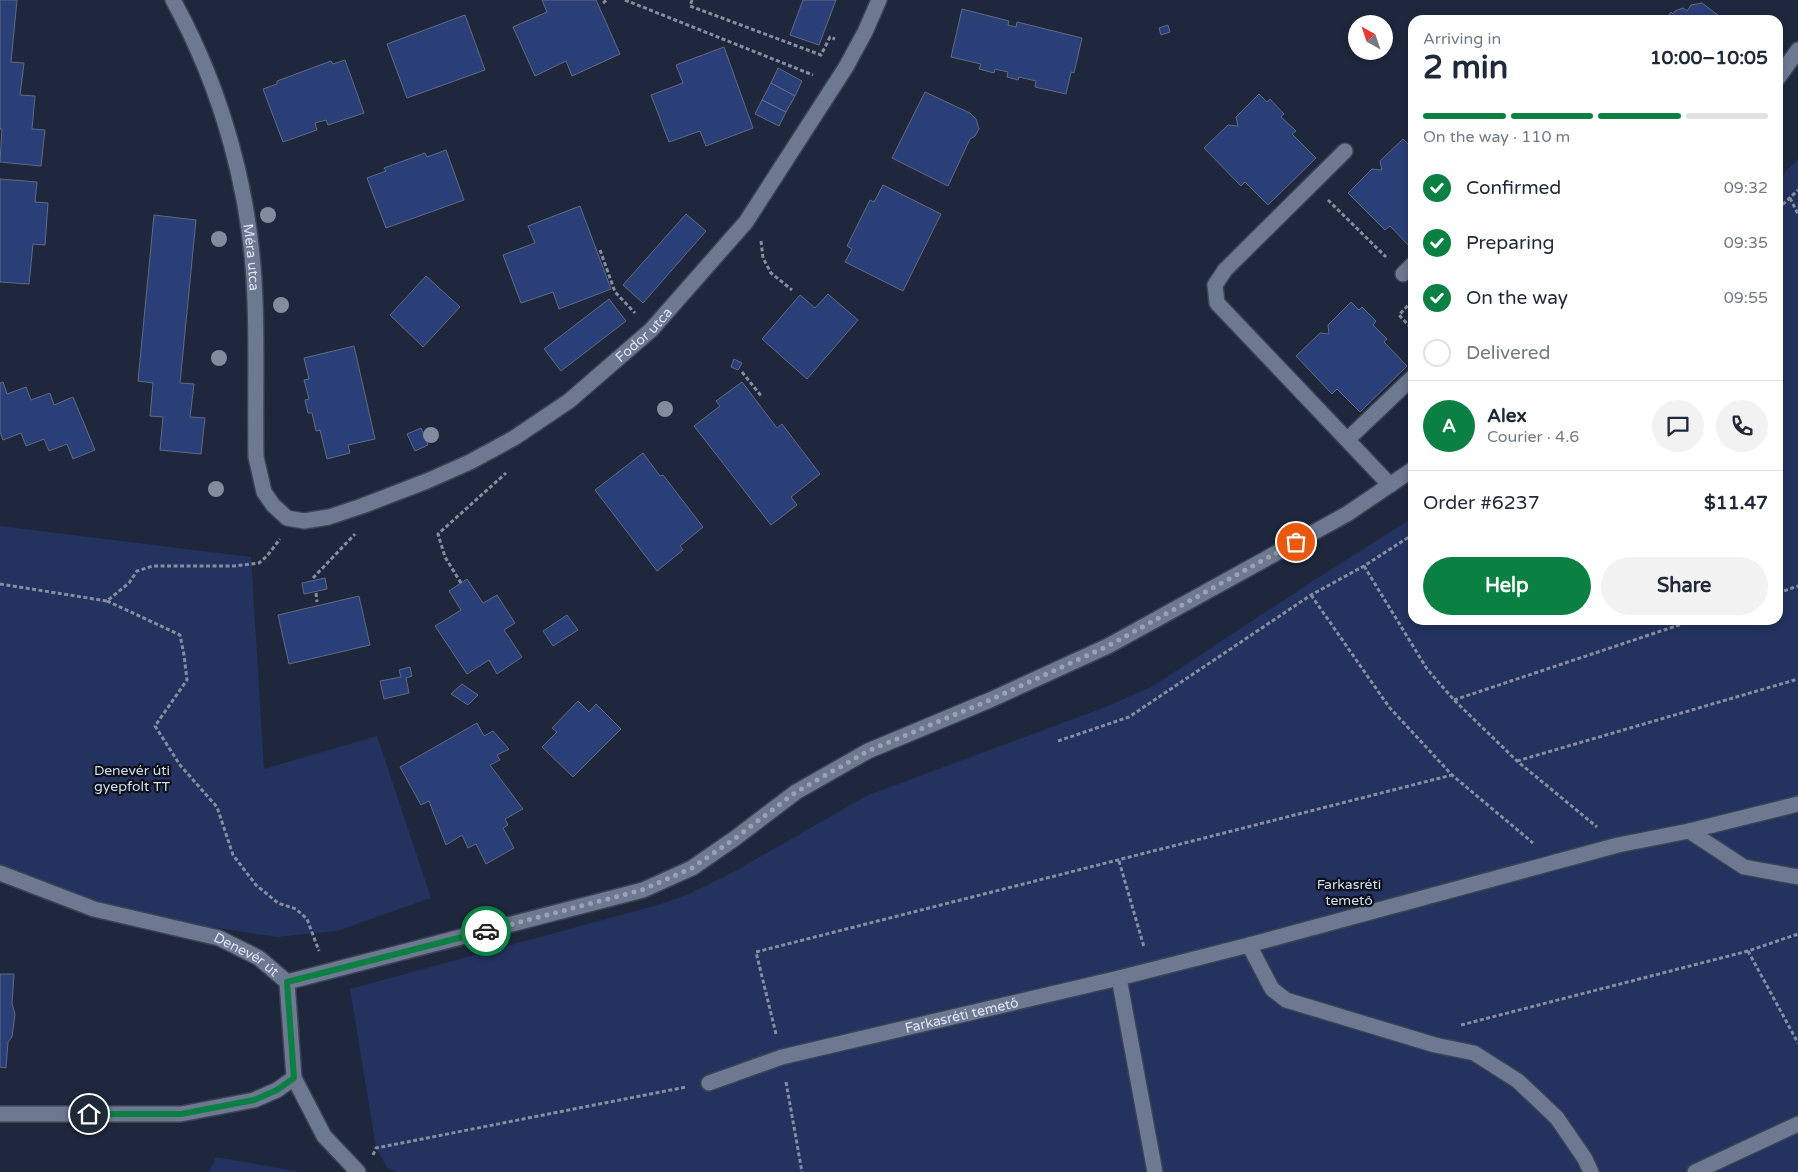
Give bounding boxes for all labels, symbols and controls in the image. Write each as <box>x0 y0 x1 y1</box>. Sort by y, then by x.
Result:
north arrow <box>1348 15 1392 60</box>
map controls <box>1348 15 1393 60</box>
text: Arriving in <box>1423 29 1501 49</box>
text: 10:00–10:05 <box>1650 47 1768 69</box>
text: 2 min <box>1423 49 1508 87</box>
text: On the way · 110 m <box>1423 127 1570 147</box>
icon: check <box>1423 174 1451 202</box>
text: Confirmed <box>1466 177 1561 199</box>
text: 09:32 <box>1724 178 1768 198</box>
street label: Méra utca <box>239 223 263 291</box>
icon: check <box>1423 229 1451 257</box>
text: Preparing <box>1466 232 1555 254</box>
text: 09:35 <box>1724 233 1768 253</box>
icon: check <box>1423 284 1451 312</box>
text: On the way <box>1466 287 1568 309</box>
text: 09:55 <box>1724 288 1768 308</box>
street label: Fodor utca <box>612 304 676 366</box>
text: Delivered <box>1466 342 1551 364</box>
button: chat <box>1652 400 1704 452</box>
button: phone <box>1716 400 1768 452</box>
text: Alex <box>1487 405 1527 427</box>
text: A <box>1442 415 1456 437</box>
text: Courier · 4.6 <box>1487 427 1579 447</box>
text: Order #6237 <box>1423 492 1540 514</box>
text: $11.47 <box>1704 492 1768 514</box>
pin <box>1275 521 1317 563</box>
icon: bag <box>1282 528 1310 556</box>
button: Help <box>1423 557 1591 615</box>
button: Share <box>1601 557 1768 615</box>
park label: Denevér úti gyepfolt TT <box>94 762 170 795</box>
park label: Farkasréti temető <box>1317 876 1381 909</box>
courier <box>461 906 511 956</box>
icon: car <box>472 917 500 945</box>
street label: Denevér út <box>211 929 283 981</box>
street label: Farkasréti temető <box>903 994 1020 1037</box>
pin <box>68 1093 110 1135</box>
icon: home <box>75 1100 103 1128</box>

